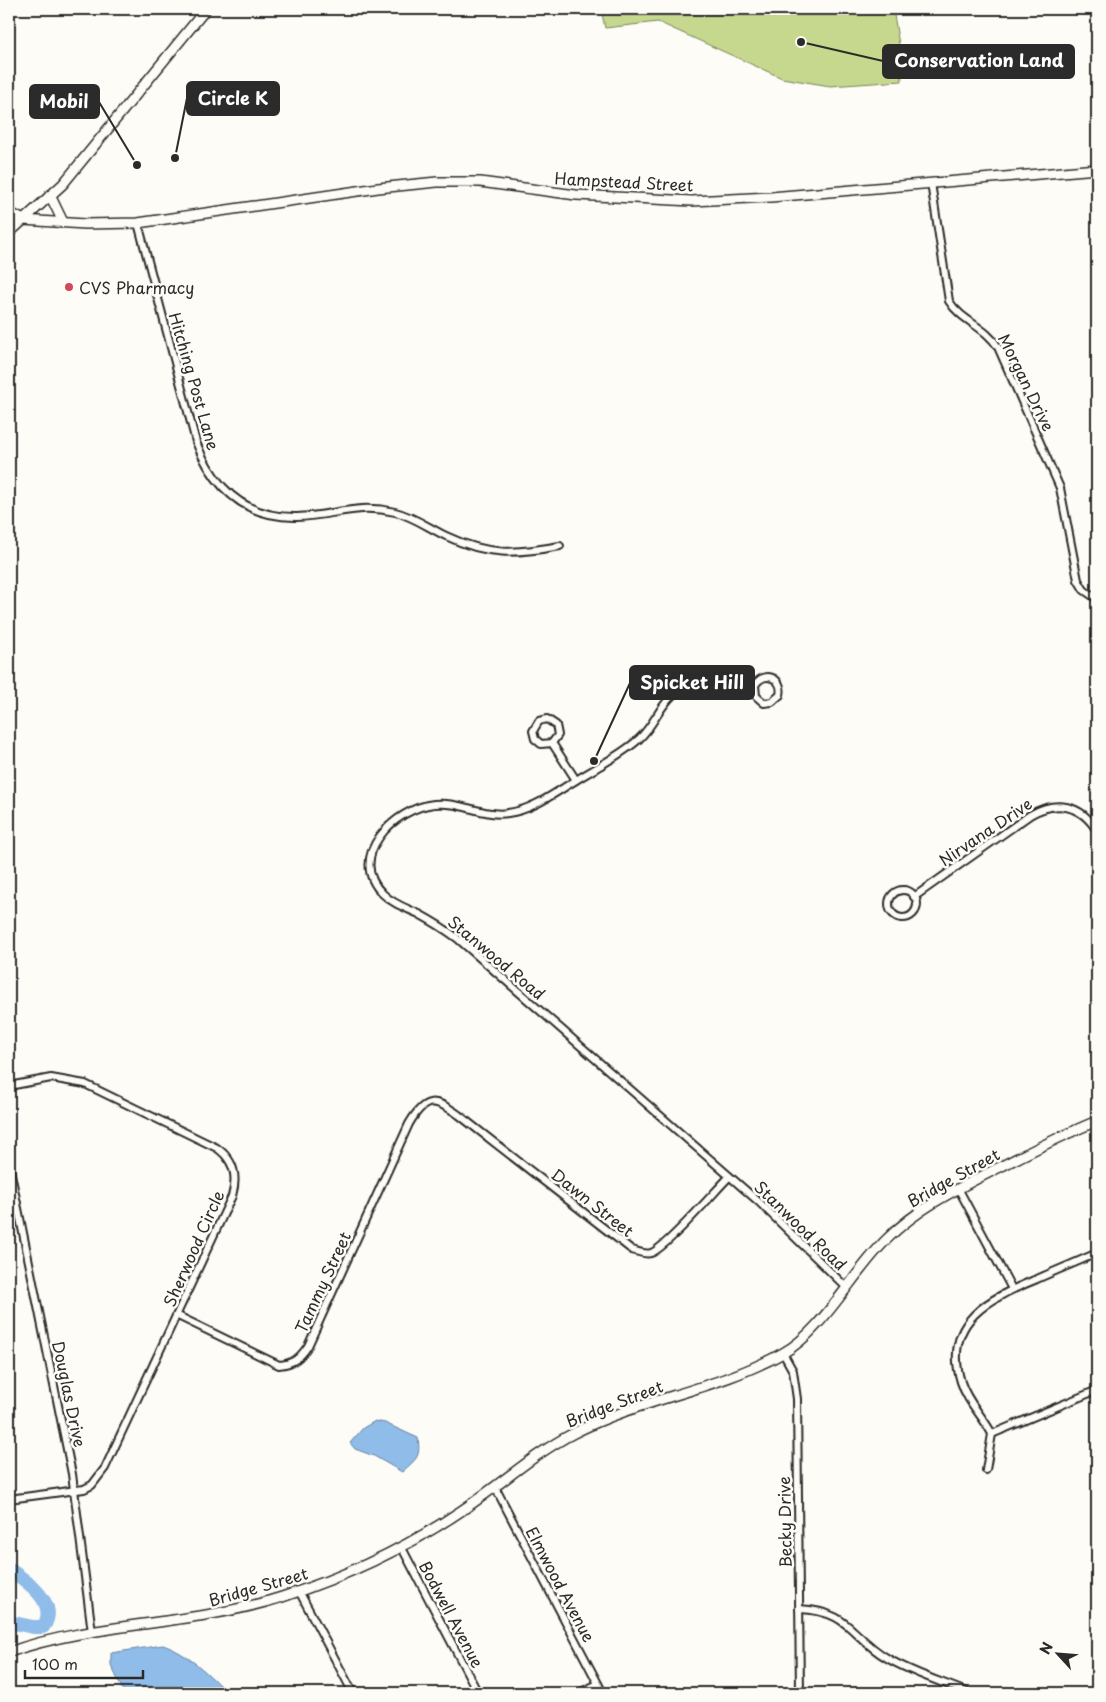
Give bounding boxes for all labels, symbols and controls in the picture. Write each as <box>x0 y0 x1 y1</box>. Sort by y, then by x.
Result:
callout: Conservation Land <box>883 45 1074 78</box>
text: Conservation Land <box>894 46 1064 73</box>
callout: Circle K <box>187 82 279 115</box>
text: Circle K <box>198 84 268 111</box>
callout: Mobil <box>30 85 99 118</box>
text: Mobil <box>40 87 88 114</box>
street label: Hampstead Street <box>554 165 694 197</box>
place label: CVS Pharmacy <box>79 275 194 299</box>
marker: CVS Pharmacy <box>63 281 75 293</box>
street label: Hitching Post Lane <box>164 309 226 453</box>
street label: Morgan Drive <box>993 329 1061 435</box>
callout: Spicket Hill <box>630 666 754 699</box>
text: Spicket Hill <box>640 668 744 695</box>
street label: Nirvana Drive <box>934 791 1036 871</box>
street label: Stanwood Road <box>443 909 551 1005</box>
street label: Bridge Street <box>902 1141 1004 1212</box>
street label: Dawn Street <box>547 1162 639 1242</box>
street label: Stanwood Road <box>749 1175 853 1275</box>
street label: Sherwood Circle <box>157 1186 229 1310</box>
street label: Tammy Street <box>288 1227 356 1337</box>
street label: Douglas Drive <box>47 1339 93 1449</box>
street label: Bridge Street <box>562 1373 666 1433</box>
street label: Becky Drive <box>771 1476 797 1568</box>
street label: Elmwood Avenue <box>520 1522 602 1646</box>
street label: Bodwell Avenue <box>414 1556 490 1672</box>
street label: Bridge Street <box>206 1560 311 1612</box>
north arrow <box>1034 1630 1084 1680</box>
text: N <box>1034 1638 1058 1658</box>
scale bar <box>25 1647 142 1679</box>
text: 100 m <box>32 1652 78 1675</box>

